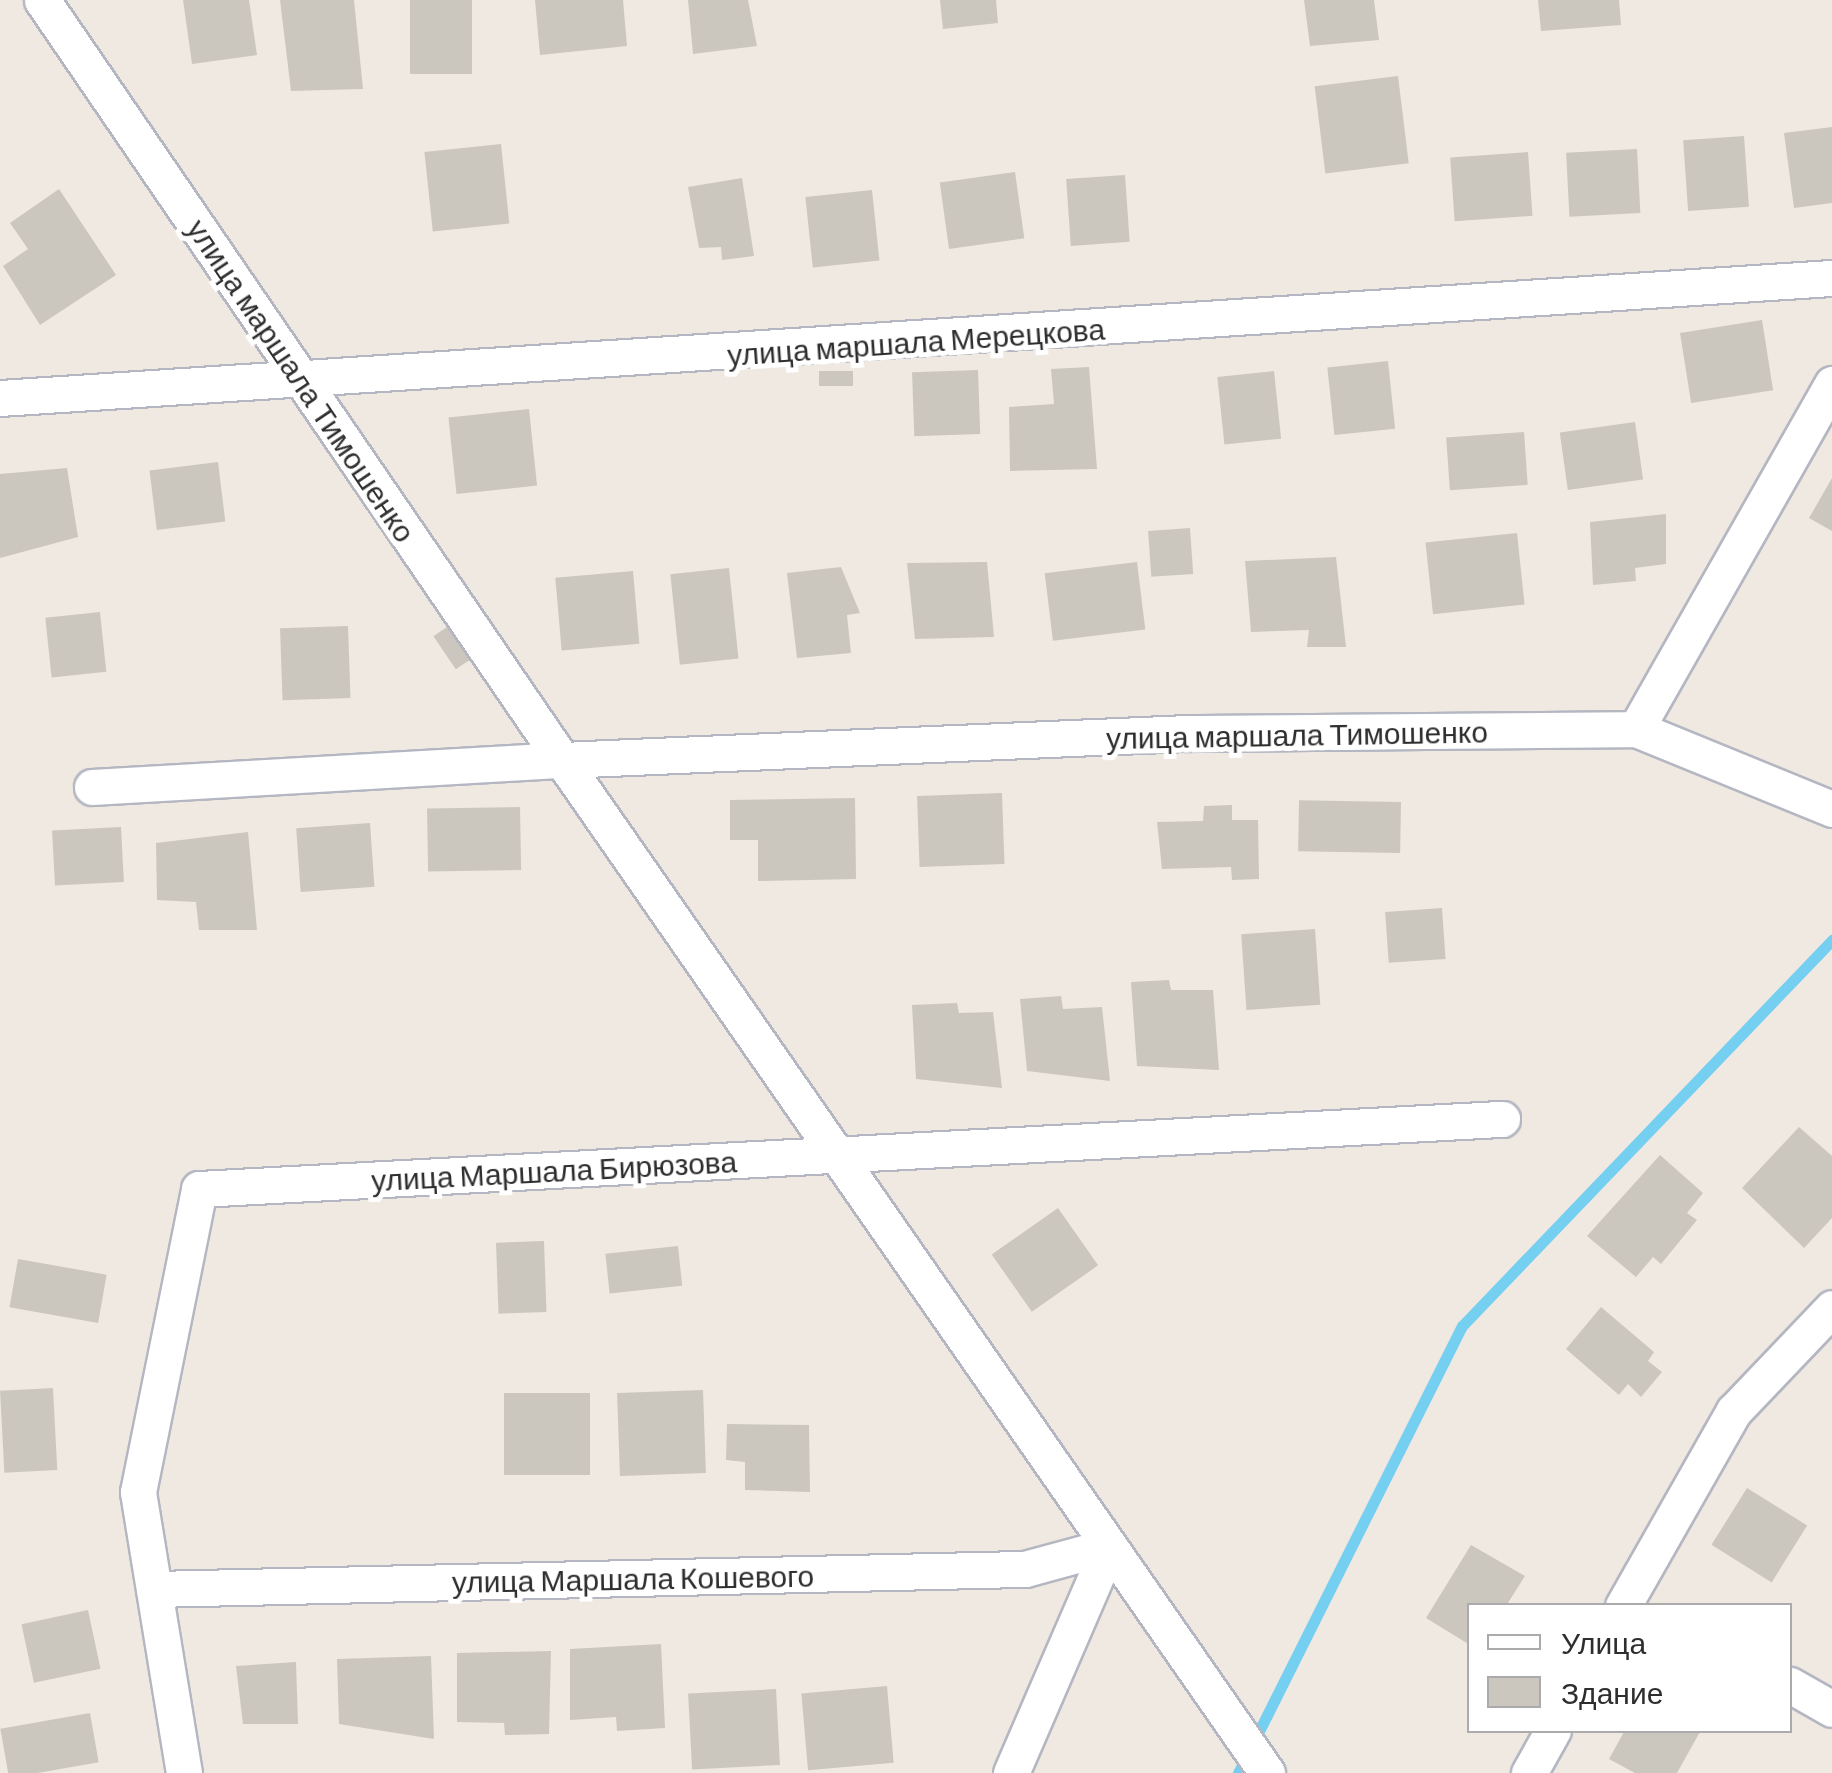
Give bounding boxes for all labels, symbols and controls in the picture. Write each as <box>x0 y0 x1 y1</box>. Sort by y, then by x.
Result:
street label: улица маршала Тимошенко <box>180 212 424 548</box>
street label: улица маршала Мерецкова <box>726 310 1106 372</box>
street label: улица маршала Тимошенко <box>1106 713 1488 755</box>
street label: улица Маршала Бирюзова <box>370 1142 738 1198</box>
street label: улица Маршала Кошевого <box>452 1557 814 1599</box>
legend <box>1467 1603 1792 1733</box>
text: Улица <box>1561 1624 1646 1660</box>
text: Здание <box>1561 1674 1663 1710</box>

